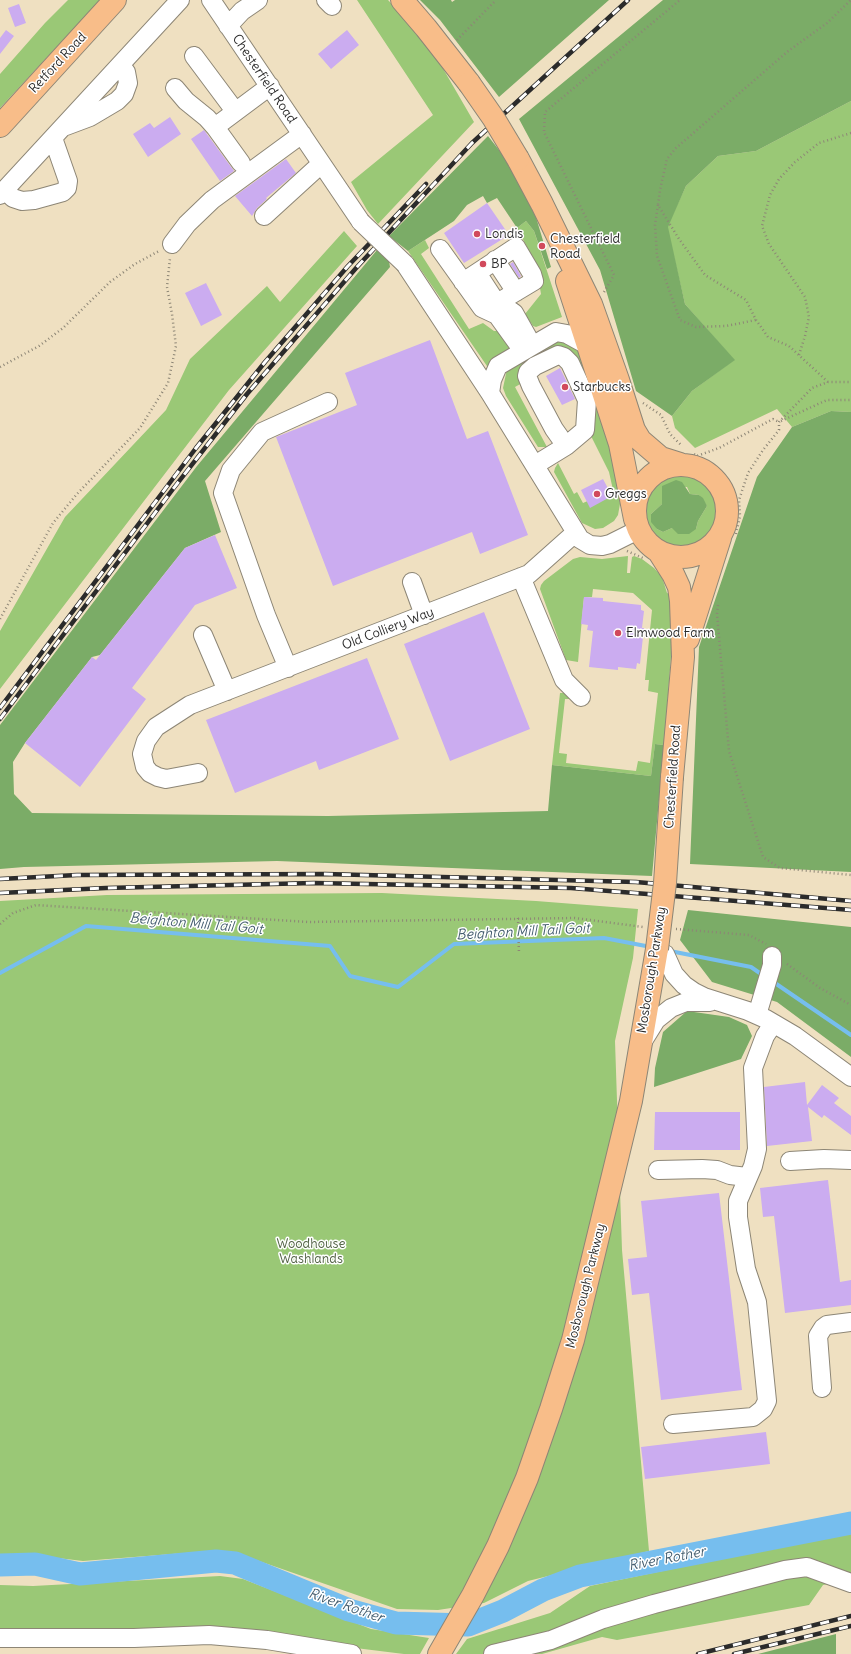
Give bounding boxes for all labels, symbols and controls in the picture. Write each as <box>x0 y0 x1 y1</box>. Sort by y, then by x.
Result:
street label: Retford Road <box>26 29 90 97</box>
street label: Chesterfield Road <box>229 32 299 126</box>
place label: Londis <box>485 226 523 242</box>
marker: Londis <box>472 229 482 239</box>
place label: Chesterfield Road <box>550 231 620 262</box>
marker: Chesterfield Road <box>537 241 547 251</box>
place label: BP <box>491 256 507 272</box>
marker: BP <box>478 259 488 269</box>
place label: Starbucks <box>573 379 631 395</box>
marker: Starbucks <box>560 382 570 392</box>
place label: Greggs <box>605 486 647 502</box>
marker: Greggs <box>592 489 602 499</box>
street label: Old Colliery Way <box>340 604 436 654</box>
place label: Elmwood Farm <box>626 625 714 641</box>
marker: Elmwood Farm <box>613 628 623 638</box>
street label: Chesterfield Road <box>662 725 684 829</box>
street label: Mosborough Parkway <box>634 906 670 1034</box>
water label: Beighton Mill Tail Goit <box>129 910 263 938</box>
water label: Beighton Mill Tail Goit <box>456 920 590 944</box>
street label: Mosborough Parkway <box>563 1222 609 1350</box>
park label: Woodhouse Washlands <box>277 1236 345 1267</box>
water label: River Rother <box>627 1543 707 1575</box>
water label: River Rother <box>306 1585 386 1627</box>

